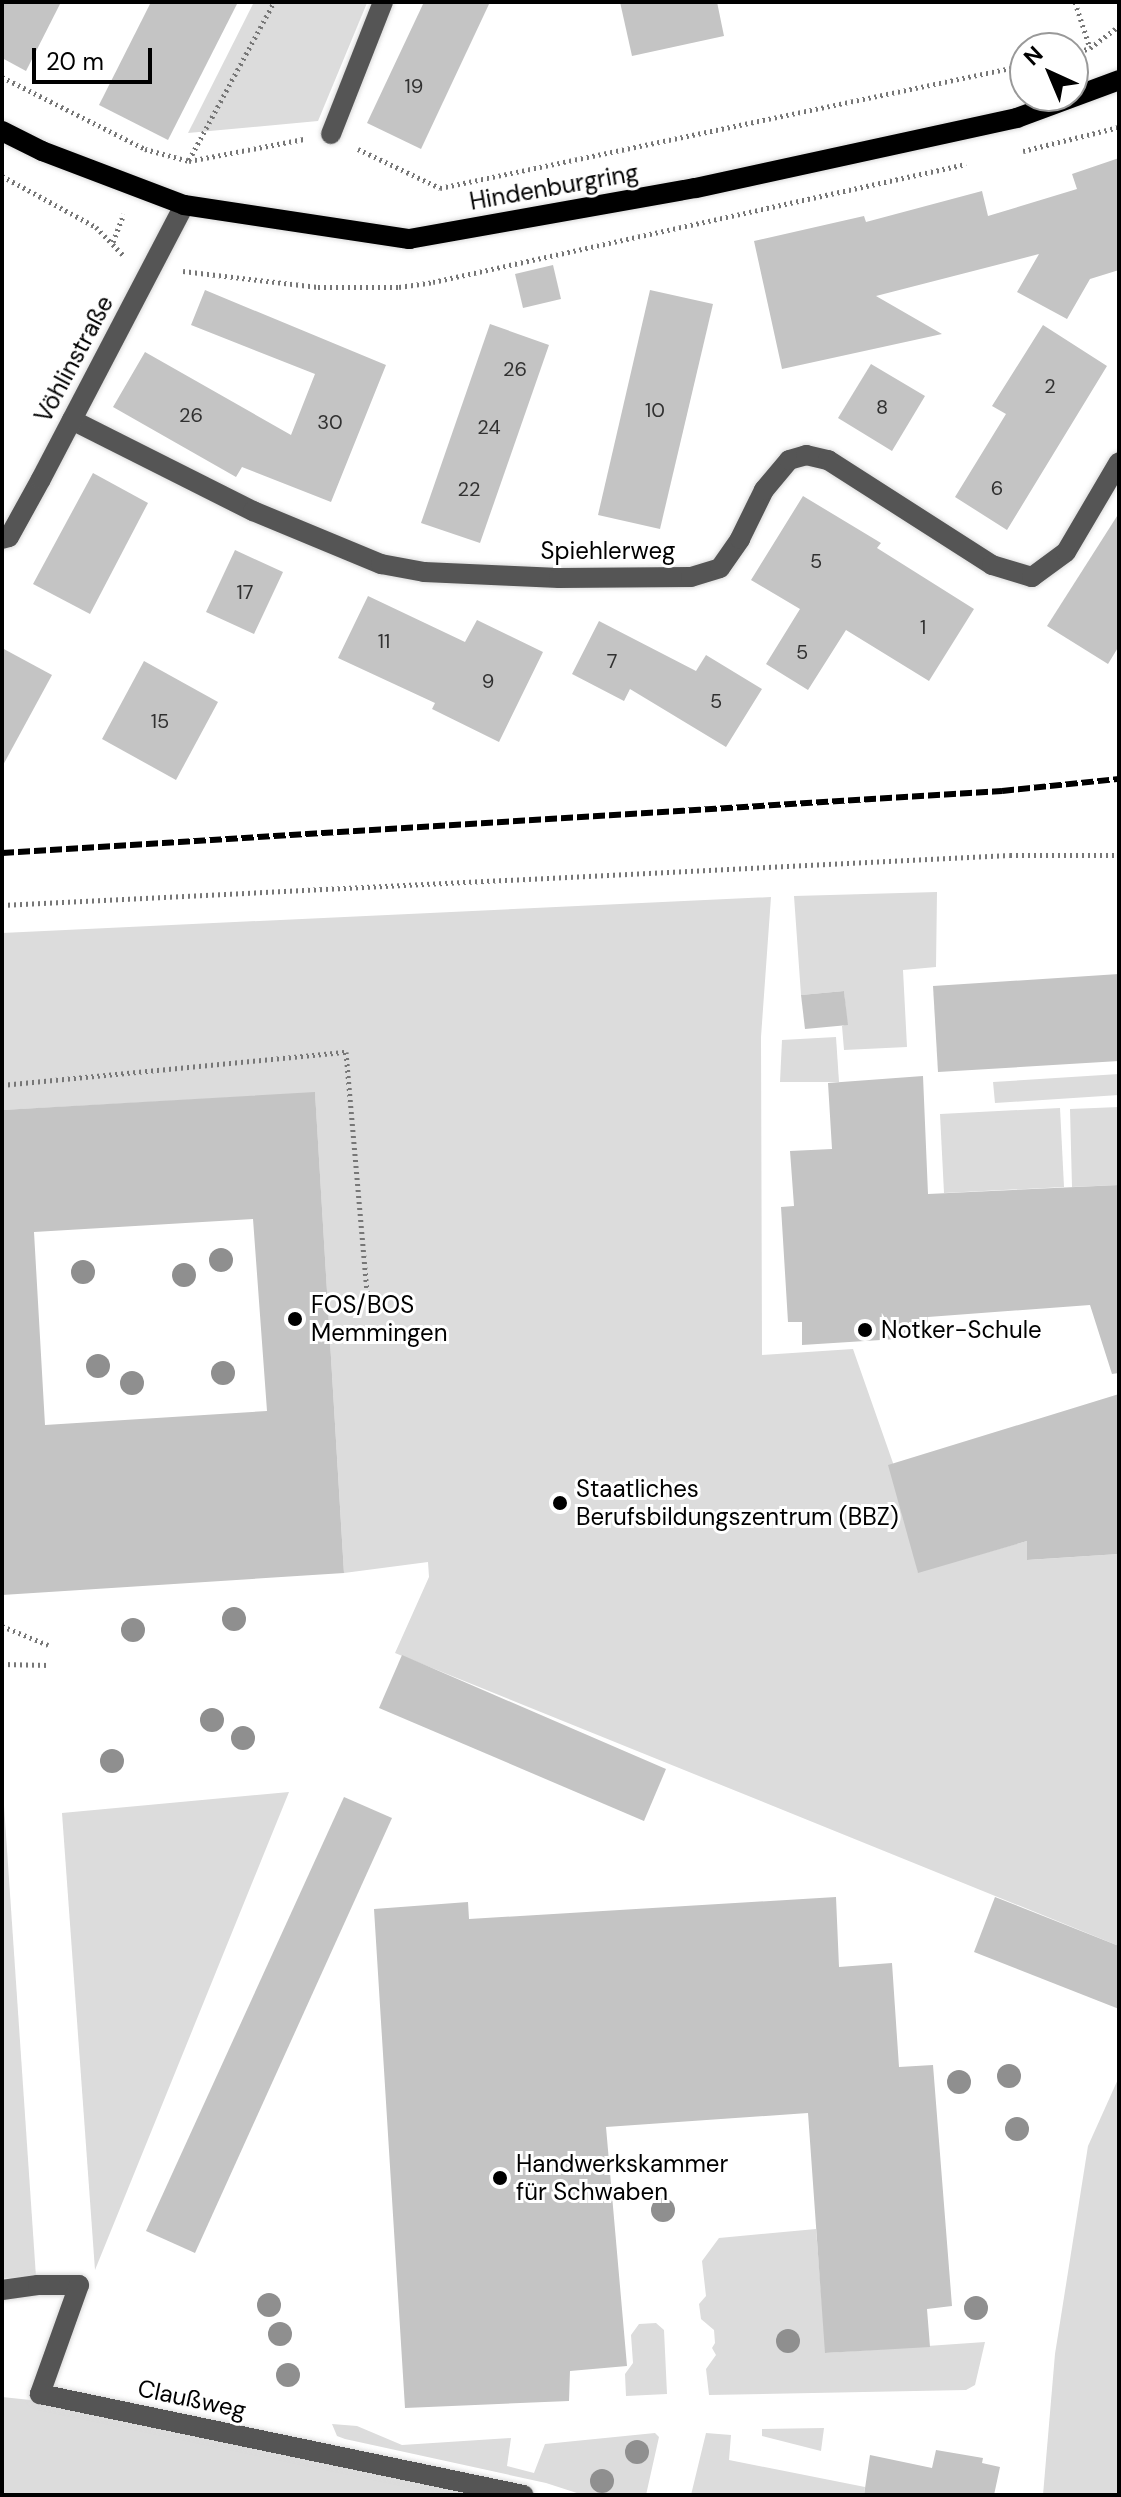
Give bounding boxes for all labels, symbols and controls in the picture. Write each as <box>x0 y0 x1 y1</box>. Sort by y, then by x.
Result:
scale bar <box>36 32 156 82</box>
north arrow <box>1009 32 1089 112</box>
text: N <box>1018 40 1049 72</box>
text: 20 m <box>46 46 104 77</box>
house number: 19 <box>405 74 423 98</box>
street label: Hindenburgring <box>467 158 641 216</box>
street label: Vöhlinstraße <box>29 291 119 427</box>
house number: 26 <box>503 357 527 381</box>
house number: 2 <box>1044 374 1056 398</box>
house number: 8 <box>876 395 888 419</box>
house number: 10 <box>645 398 665 422</box>
house number: 26 <box>179 403 203 427</box>
house number: 30 <box>317 410 343 434</box>
house number: 24 <box>477 415 501 439</box>
house number: 6 <box>991 476 1003 500</box>
house number: 22 <box>457 477 481 501</box>
street label: Spiehlerweg <box>541 537 675 565</box>
house number: 5 <box>810 549 822 573</box>
house number: 17 <box>237 580 253 604</box>
house number: 1 <box>920 615 926 639</box>
house number: 11 <box>378 629 390 653</box>
house number: 5 <box>796 640 808 664</box>
house number: 7 <box>607 649 617 673</box>
house number: 9 <box>482 669 494 693</box>
house number: 5 <box>710 689 722 713</box>
house number: 15 <box>151 709 169 733</box>
place label: FOS/BOS Memmingen <box>311 1291 447 1347</box>
marker: FOS/BOS Memmingen <box>286 1310 304 1328</box>
place label: Notker-Schule <box>881 1316 1042 1344</box>
marker: Notker-Schule <box>856 1321 874 1339</box>
place label: Staatliches Berufsbildungszentrum (BBZ) <box>576 1475 899 1531</box>
marker: Staatliches Berufsbildungszentrum (BBZ) <box>551 1494 569 1512</box>
place label: Handwerkskammer für Schwaben <box>516 2150 728 2206</box>
marker: Handwerkskammer für Schwaben <box>491 2169 509 2187</box>
street label: Claußweg <box>135 2373 249 2425</box>

